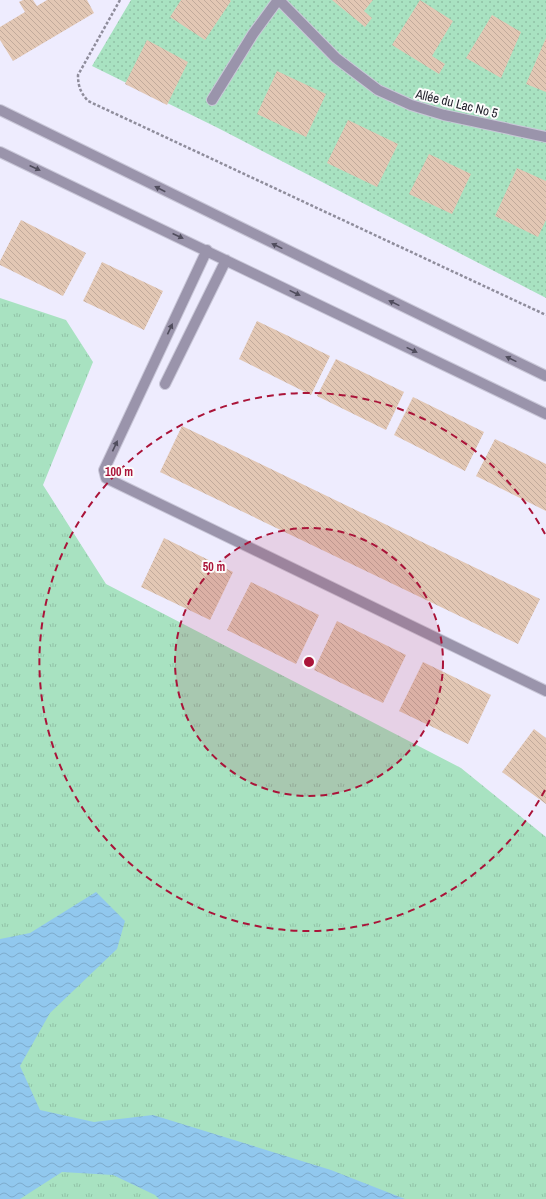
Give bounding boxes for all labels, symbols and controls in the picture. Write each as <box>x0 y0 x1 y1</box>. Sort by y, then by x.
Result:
street label: Allée du Lac No 5 <box>413 85 500 122</box>
one-way arrow <box>30 165 41 171</box>
one-way arrow <box>154 186 166 192</box>
one-way arrow <box>172 233 184 239</box>
one-way arrow <box>271 243 283 249</box>
one-way arrow <box>289 290 300 296</box>
one-way arrow <box>388 300 400 306</box>
one-way arrow <box>167 323 173 334</box>
one-way arrow <box>406 346 418 353</box>
one-way arrow <box>505 356 517 362</box>
one-way arrow <box>112 441 118 452</box>
text: 100 m <box>105 464 133 480</box>
text: 50 m <box>203 559 225 575</box>
centre of rings <box>302 655 316 669</box>

